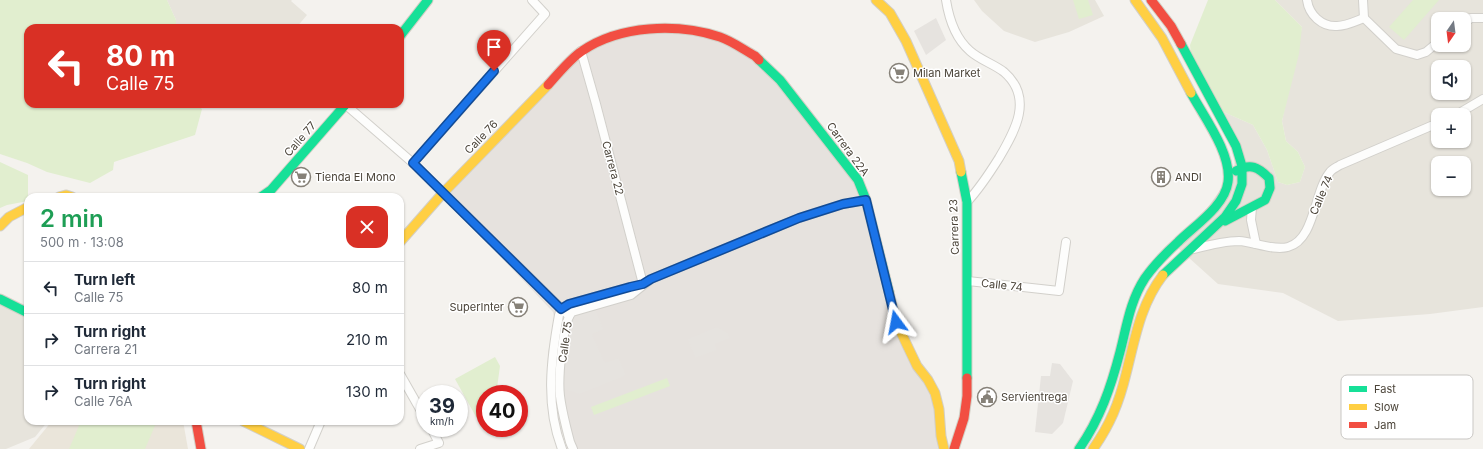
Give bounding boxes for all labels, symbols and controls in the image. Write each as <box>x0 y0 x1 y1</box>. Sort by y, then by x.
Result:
north arrow <box>1431 12 1471 52</box>
map controls <box>1431 12 1471 196</box>
pin <box>477 30 511 71</box>
icon: arrive <box>483 36 505 58</box>
text: 80 m <box>106 39 175 73</box>
icon: left <box>40 40 92 92</box>
button: sound <box>1431 60 1471 100</box>
supermarket icon: Milan Market <box>888 62 910 84</box>
place label: Milan Market <box>913 66 981 80</box>
text: Calle 75 <box>106 73 174 94</box>
button: + <box>1431 108 1471 148</box>
street label: Calle 76 <box>461 117 501 157</box>
street label: Calle 77 <box>281 119 319 159</box>
street label: Carrera 22A <box>824 119 873 179</box>
street label: Carrera 22 <box>599 139 627 197</box>
button: − <box>1431 156 1471 196</box>
supermarket icon: Tienda El Mono <box>290 166 312 188</box>
building icon: ANDI <box>1150 166 1172 188</box>
place label: Tienda El Mono <box>315 170 396 184</box>
place label: ANDI <box>1175 170 1202 184</box>
street label: Calle 74 <box>1306 173 1336 217</box>
street label: Carrera 23 <box>946 199 962 255</box>
text: 2 min <box>40 204 104 233</box>
button: close <box>346 206 388 248</box>
text: 500 m · 13:08 <box>40 234 124 250</box>
text: Turn left <box>74 270 135 289</box>
street label: Calle 74 <box>981 276 1023 294</box>
icon: left <box>40 277 62 299</box>
text: 80 m <box>352 278 388 297</box>
text: Calle 75 <box>74 289 123 305</box>
supermarket icon: SuperInter <box>507 296 529 318</box>
place label: SuperInter <box>449 300 504 314</box>
position arrow <box>875 301 917 343</box>
street label: Calle 75 <box>555 320 575 364</box>
text: Turn right <box>74 322 146 341</box>
icon: right <box>40 329 62 351</box>
text: 210 m <box>346 330 388 349</box>
text: Carrera 21 <box>74 341 137 357</box>
text: Turn right <box>74 374 146 393</box>
legend <box>1341 375 1473 439</box>
icon: right <box>40 381 62 403</box>
text: 130 m <box>346 382 388 401</box>
text: Fast <box>1374 382 1396 396</box>
speed limit sign: 40 <box>476 385 528 437</box>
public building icon: Servientrega <box>976 386 998 408</box>
place label: Servientrega <box>1001 390 1067 404</box>
text: Calle 76A <box>74 393 133 409</box>
text: 39 <box>429 394 455 418</box>
text: Slow <box>1374 400 1399 414</box>
text: km/h <box>430 415 454 427</box>
text: Jam <box>1374 418 1396 432</box>

